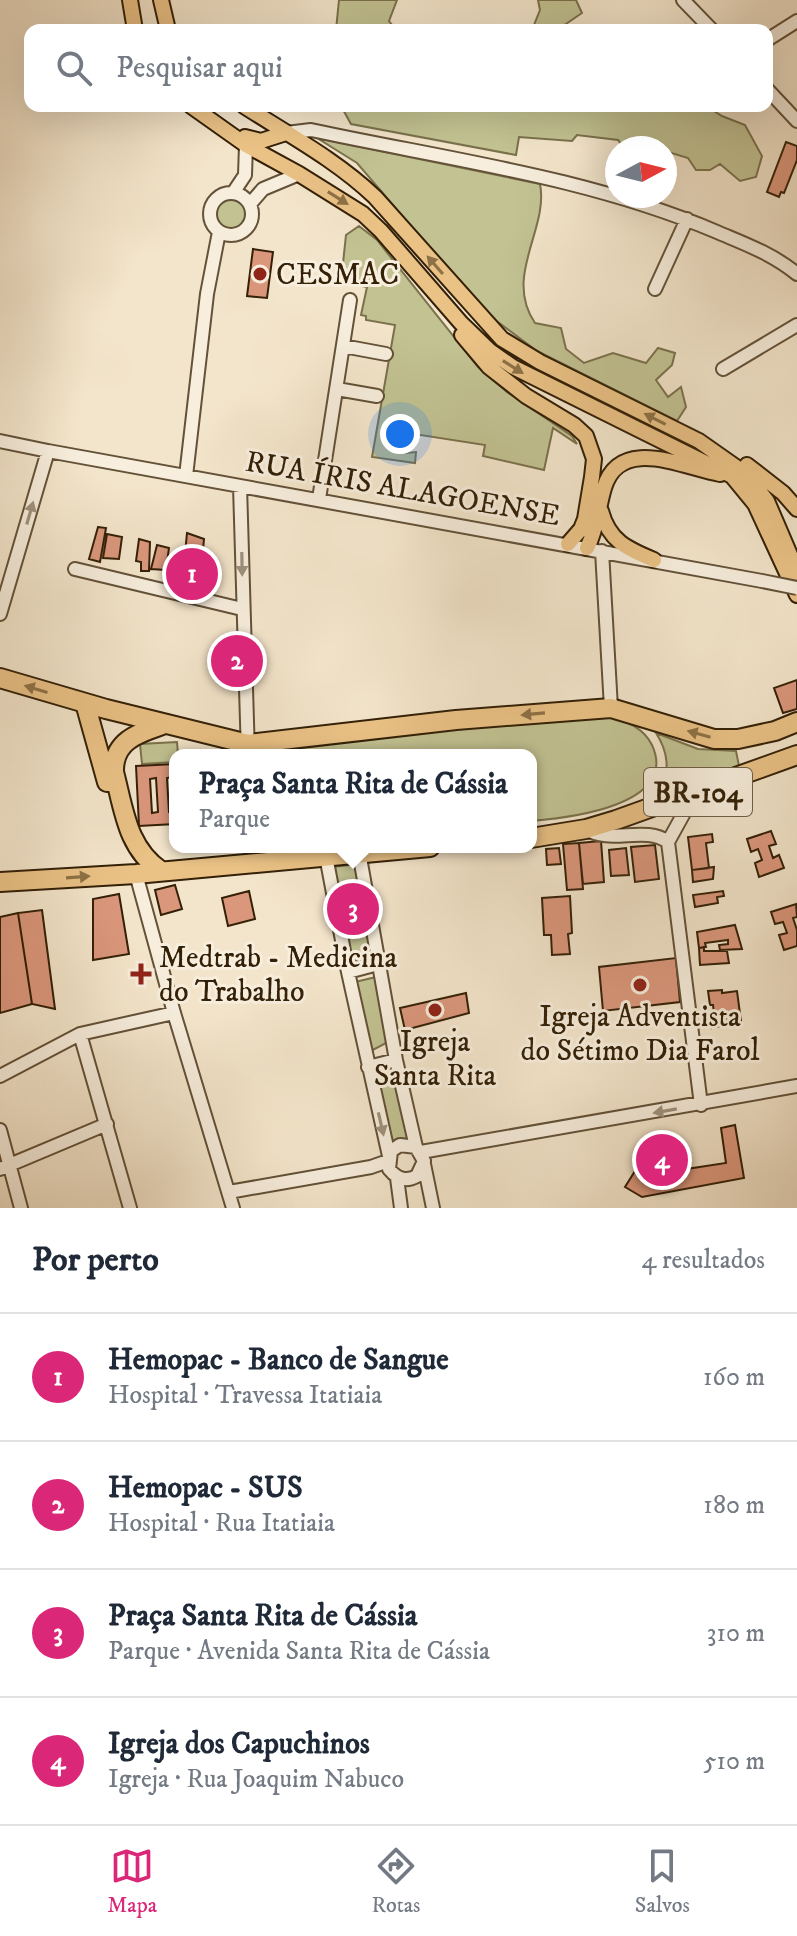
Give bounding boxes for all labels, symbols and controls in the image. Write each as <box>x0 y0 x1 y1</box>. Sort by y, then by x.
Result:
search box <box>24 24 773 112</box>
icon: search <box>52 46 96 90</box>
text: Pesquisar aqui <box>116 50 283 87</box>
north arrow <box>605 136 677 208</box>
one-way arrow <box>327 191 349 205</box>
one-way arrow <box>427 256 444 276</box>
place label: CESMAC <box>276 257 399 294</box>
marker: CESMAC <box>251 265 269 283</box>
one-way arrow <box>502 359 524 373</box>
one-way arrow <box>643 412 666 425</box>
your location <box>380 414 420 454</box>
street label: RUA ÍRIS ALAGOENSE <box>243 442 563 535</box>
one-way arrow <box>24 500 37 524</box>
pin: 1 <box>166 544 218 604</box>
one-way arrow <box>235 552 248 577</box>
pin: 2 <box>211 631 263 691</box>
one-way arrow <box>24 682 48 694</box>
one-way arrow <box>520 708 545 721</box>
one-way arrow <box>686 727 710 740</box>
popup <box>169 749 537 853</box>
text: Praça Santa Rita de Cássia <box>198 766 508 803</box>
road number: BR-104 <box>644 768 752 816</box>
text: Parque <box>198 803 270 836</box>
one-way arrow <box>66 870 91 883</box>
pin: 3 <box>327 879 379 939</box>
place label: Medtrab - Medicina do Trabalho <box>159 940 397 1011</box>
marker: Medtrab - Medicina do Trabalho <box>130 963 152 985</box>
marker: Igreja Adventista do Sétimo Dia Farol <box>631 976 649 994</box>
place label: Igreja Adventista do Sétimo Dia Farol <box>520 999 760 1070</box>
marker: Igreja Santa Rita <box>426 1001 444 1019</box>
place label: Igreja Santa Rita <box>374 1024 497 1095</box>
one-way arrow <box>652 1105 677 1117</box>
one-way arrow <box>375 1112 388 1137</box>
pin: 4 <box>636 1130 688 1190</box>
text: Por perto <box>32 1239 159 1281</box>
text: 4 resultados <box>641 1244 765 1277</box>
text: Hemopac - Banco de Sangue <box>108 1342 449 1379</box>
text: 1 <box>53 1361 63 1394</box>
text: 160 m <box>703 1361 765 1394</box>
text: Hospital · Travessa Itatiaia <box>108 1379 382 1412</box>
text: Hemopac - SUS <box>108 1470 303 1507</box>
text: 2 <box>52 1489 64 1522</box>
text: 180 m <box>703 1489 765 1522</box>
text: Hospital · Rua Itatiaia <box>108 1507 335 1540</box>
text: Praça Santa Rita de Cássia <box>108 1598 418 1635</box>
text: 3 <box>53 1617 63 1650</box>
text: 310 m <box>707 1617 765 1650</box>
text: Parque · Avenida Santa Rita de Cássia <box>108 1635 490 1668</box>
text: Igreja dos Capuchinos <box>108 1726 370 1763</box>
text: 4 <box>51 1745 65 1778</box>
text: 510 m <box>704 1745 765 1778</box>
text: Igreja · Rua Joaquim Nabuco <box>108 1763 404 1796</box>
tab: Mapa <box>107 1844 157 1919</box>
tab: Rotas <box>371 1844 420 1919</box>
tab: Salvos <box>635 1844 690 1919</box>

